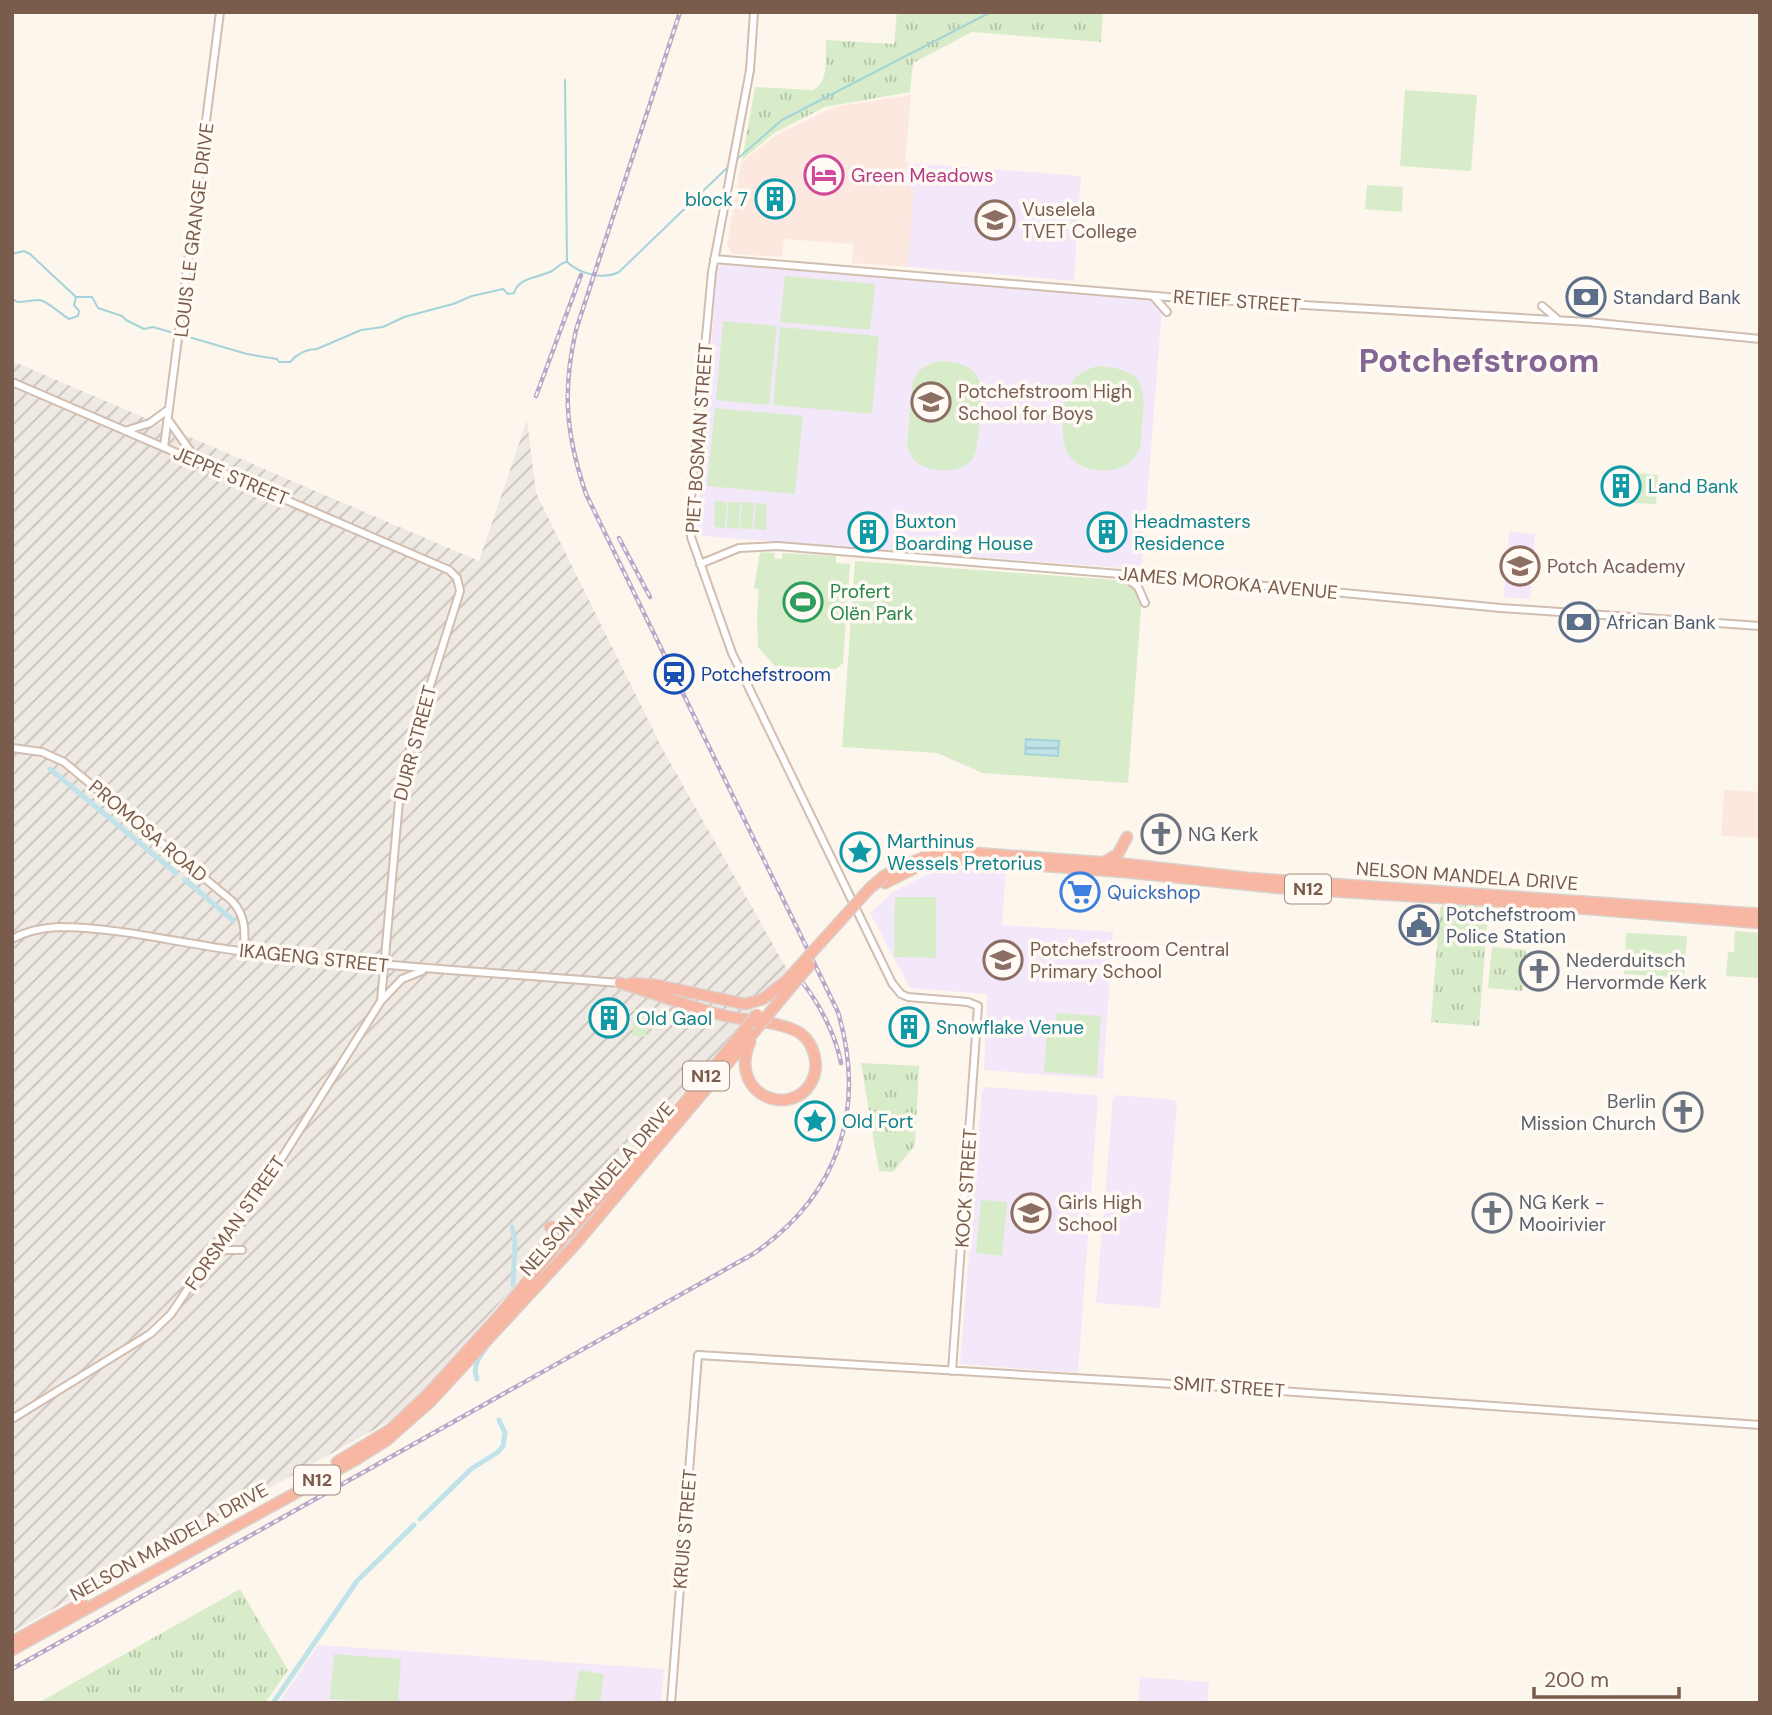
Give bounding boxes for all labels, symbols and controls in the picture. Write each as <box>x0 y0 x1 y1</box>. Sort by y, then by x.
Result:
street label: LOUIS LE GRANGE DRIVE <box>168 121 220 339</box>
hotel icon: Green Meadows <box>803 154 845 196</box>
place label: Green Meadows <box>851 163 994 188</box>
building icon: block 7 <box>754 178 796 220</box>
place label: block 7 <box>685 187 748 212</box>
place label: Vuselela TVET College <box>1022 197 1137 244</box>
school or university icon: Vuselela TVET College <box>974 199 1016 241</box>
bank icon: Standard Bank <box>1565 276 1607 318</box>
street label: RETIEF STREET <box>1172 284 1302 318</box>
place label: Standard Bank <box>1613 285 1741 310</box>
district label: Potchefstroom <box>1359 339 1599 382</box>
street label: PIET BOSMAN STREET <box>680 342 718 534</box>
place label: Potchefstroom High School for Boys <box>958 379 1132 426</box>
school or university icon: Potchefstroom High School for Boys <box>910 381 952 423</box>
street label: JEPPE STREET <box>170 440 293 512</box>
building icon: Land Bank <box>1600 465 1642 507</box>
place label: Land Bank <box>1648 474 1739 499</box>
place label: Buxton Boarding House <box>895 509 1033 556</box>
place label: Headmasters Residence <box>1134 509 1251 556</box>
building icon: Buxton Boarding House <box>847 511 889 553</box>
building icon: Headmasters Residence <box>1086 511 1128 553</box>
school or university icon: Potch Academy <box>1499 545 1541 587</box>
place label: Potch Academy <box>1547 554 1686 579</box>
street label: JAMES MOROKA AVENUE <box>1117 561 1339 605</box>
place label: Profert Olën Park <box>830 579 914 626</box>
sports icon: Profert Olën Park <box>782 581 824 623</box>
bank icon: African Bank <box>1558 601 1600 643</box>
place label: African Bank <box>1606 610 1716 635</box>
station icon: Potchefstroom <box>653 653 695 695</box>
place label: Potchefstroom <box>701 662 831 687</box>
street label: DURR STREET <box>388 682 442 803</box>
street label: PROMOSA ROAD <box>84 774 212 888</box>
church icon: NG Kerk <box>1140 813 1182 855</box>
place label: NG Kerk <box>1188 822 1259 847</box>
place label: Marthinus Wessels Pretorius <box>887 829 1043 876</box>
place icon: Marthinus Wessels Pretorius <box>839 831 881 873</box>
street label: NELSON MANDELA DRIVE <box>1355 856 1579 896</box>
supermarket icon: Quickshop <box>1059 871 1101 913</box>
road number: N12 <box>1285 874 1331 904</box>
place label: Quickshop <box>1107 880 1201 905</box>
place label: Potchefstroom Police Station <box>1446 902 1576 949</box>
public building icon: Potchefstroom Police Station <box>1398 904 1440 946</box>
place label: Potchefstroom Central Primary School <box>1030 937 1229 984</box>
street label: IKAGENG STREET <box>238 938 390 978</box>
school or university icon: Potchefstroom Central Primary School <box>982 939 1024 981</box>
place label: Nederduitsch Hervormde Kerk <box>1566 948 1708 995</box>
church icon: Nederduitsch Hervormde Kerk <box>1518 950 1560 992</box>
building icon: Old Gaol <box>588 997 630 1039</box>
place label: Old Gaol <box>636 1006 712 1031</box>
building icon: Snowflake Venue <box>888 1006 930 1048</box>
place label: Snowflake Venue <box>936 1015 1084 1040</box>
road number: N12 <box>683 1062 729 1091</box>
place label: Berlin Mission Church <box>1521 1089 1656 1136</box>
church icon: Berlin Mission Church <box>1662 1091 1704 1133</box>
street label: NELSON MANDELA DRIVE <box>515 1097 679 1281</box>
place icon: Old Fort <box>794 1100 836 1142</box>
place label: Old Fort <box>842 1109 913 1134</box>
street label: KOCK STREET <box>949 1127 983 1249</box>
street label: FORSMAN STREET <box>179 1151 291 1295</box>
place label: Girls High School <box>1058 1190 1142 1237</box>
place label: NG Kerk - Mooirivier <box>1519 1190 1606 1237</box>
school or university icon: Girls High School <box>1010 1192 1052 1234</box>
church icon: NG Kerk - Mooirivier <box>1471 1192 1513 1234</box>
street label: SMIT STREET <box>1172 1371 1286 1403</box>
road number: N12 <box>294 1465 340 1494</box>
street label: KRUIS STREET <box>667 1468 703 1590</box>
street label: NELSON MANDELA DRIVE <box>66 1477 272 1607</box>
scale bar <box>1534 1656 1679 1700</box>
text: 200 m <box>1544 1666 1609 1694</box>

